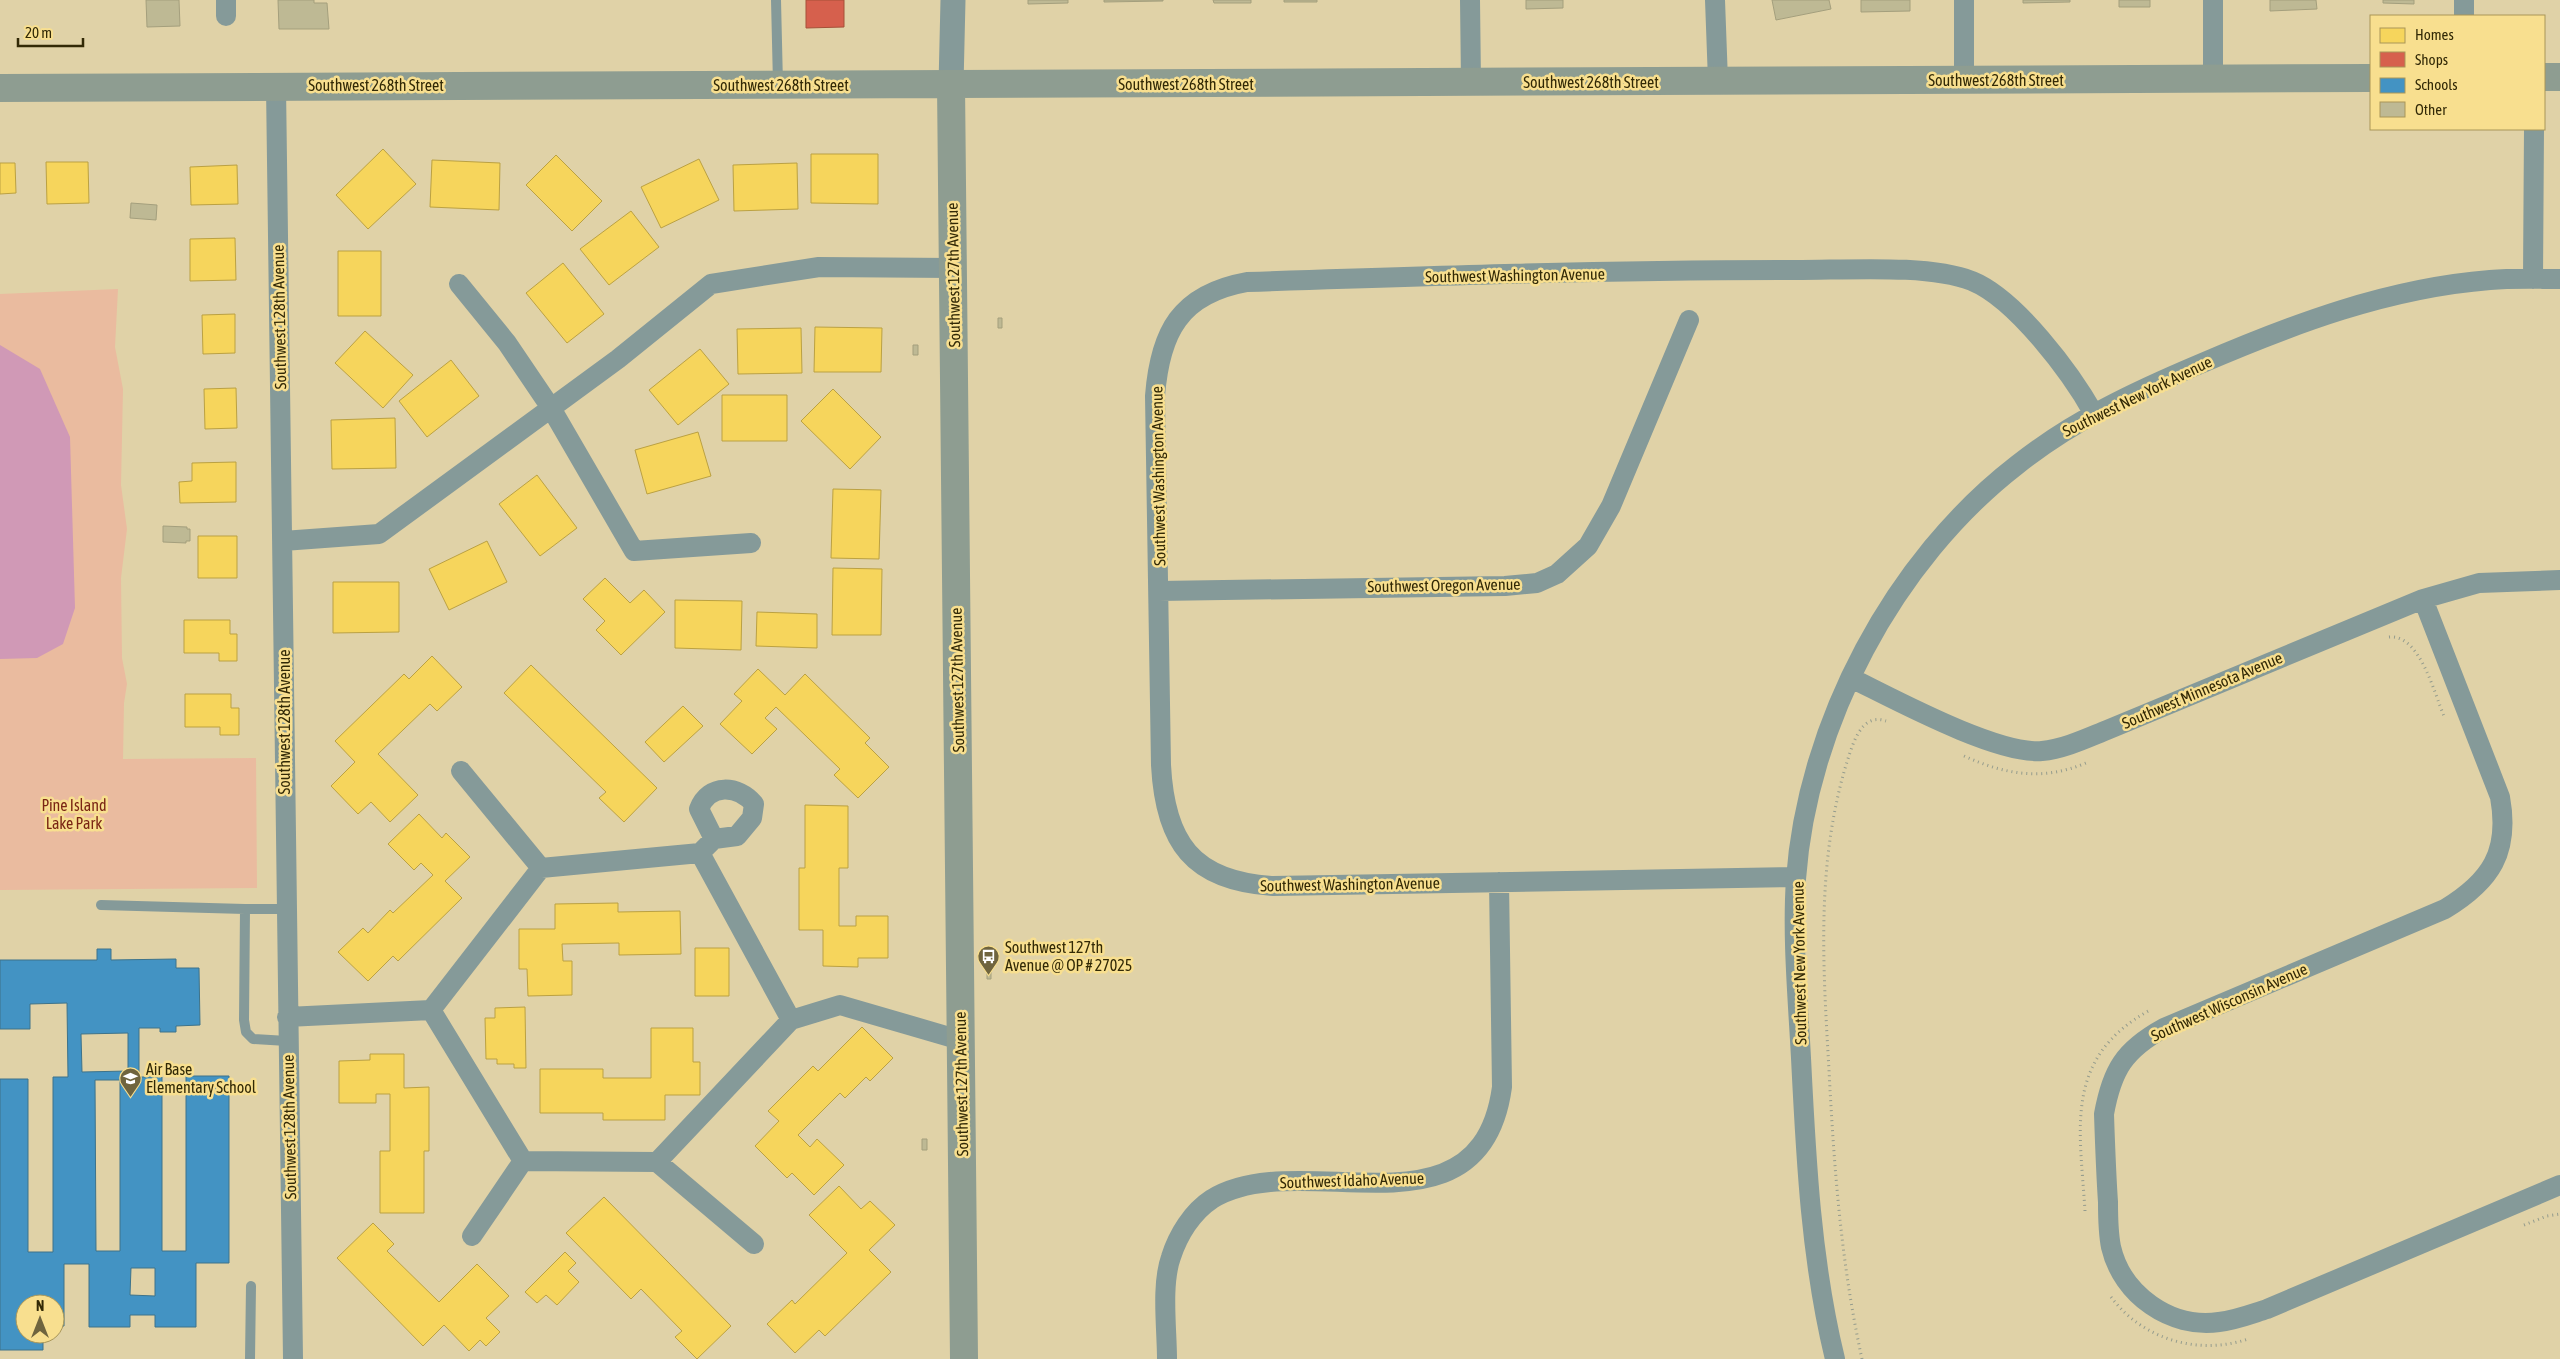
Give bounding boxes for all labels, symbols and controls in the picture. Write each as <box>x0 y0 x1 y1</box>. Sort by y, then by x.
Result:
scale bar <box>18 15 82 47</box>
legend <box>2370 15 2545 130</box>
text: 20 m <box>25 24 52 41</box>
text: Homes <box>2415 26 2454 43</box>
text: Shops <box>2415 51 2448 68</box>
street label: Southwest 268th Street <box>1928 71 2064 89</box>
street label: Southwest 268th Street <box>1523 73 1659 91</box>
street label: Southwest 268th Street <box>1118 75 1254 93</box>
street label: Southwest 268th Street <box>308 76 444 94</box>
street label: Southwest 268th Street <box>713 76 849 94</box>
text: Schools <box>2415 76 2458 93</box>
text: Other <box>2415 101 2447 118</box>
street label: Southwest 127th Avenue <box>943 202 963 348</box>
street label: Southwest 128th Avenue <box>269 244 289 390</box>
street label: Southwest Washington Avenue <box>1425 264 1605 287</box>
street label: Southwest New York Avenue <box>2060 352 2214 440</box>
street label: Southwest Washington Avenue <box>1147 386 1170 566</box>
street label: Southwest Oregon Avenue <box>1367 575 1521 596</box>
street label: Southwest 127th Avenue <box>947 607 967 753</box>
street label: Southwest Minnesota Avenue <box>2119 648 2285 732</box>
street label: Southwest 128th Avenue <box>275 650 293 794</box>
park label: Pine Island Lake Park <box>41 796 107 832</box>
street label: Southwest Washington Avenue <box>1260 873 1440 896</box>
street label: Southwest New York Avenue <box>1789 881 1809 1045</box>
place label: Southwest 127th Avenue @ OP # 27025 <box>1005 938 1132 974</box>
bus stop icon: Southwest 127th Avenue @ OP # 27025 <box>977 944 1001 975</box>
street label: Southwest Wisconsin Avenue <box>2148 959 2310 1045</box>
street label: Southwest 127th Avenue <box>951 1011 971 1157</box>
street label: Southwest 128th Avenue <box>279 1054 299 1200</box>
place label: Air Base Elementary School <box>146 1060 257 1097</box>
school or university icon: Air Base Elementary School <box>118 1066 142 1097</box>
street label: Southwest Idaho Avenue <box>1280 1168 1424 1192</box>
north arrow <box>15 1294 65 1344</box>
text: N <box>36 1298 44 1314</box>

